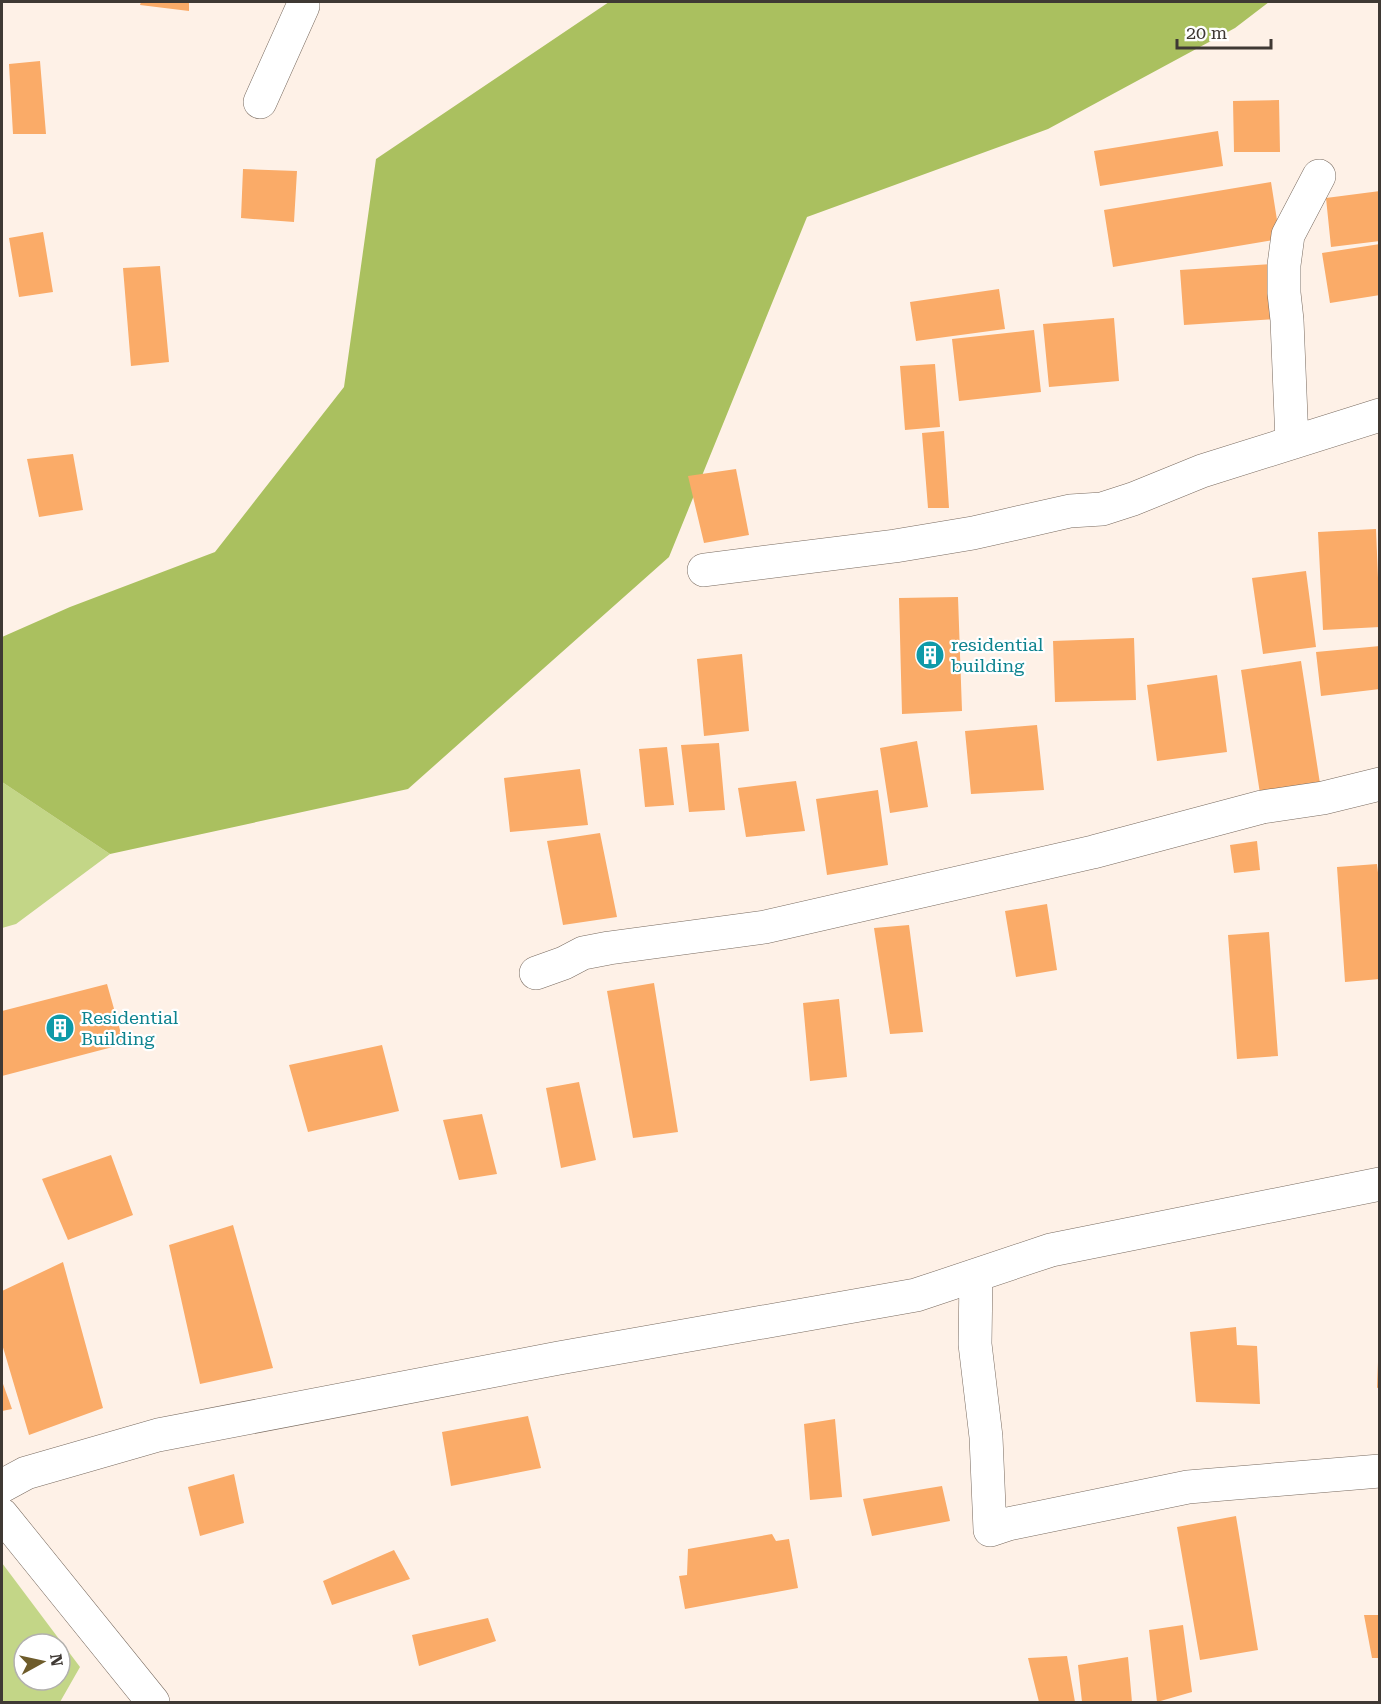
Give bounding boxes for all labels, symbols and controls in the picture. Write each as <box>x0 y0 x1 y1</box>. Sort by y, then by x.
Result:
scale bar <box>1177 12 1272 50</box>
text: 20 m <box>1186 22 1227 43</box>
place label: residential building <box>951 634 1044 676</box>
building icon: residential building <box>914 639 946 671</box>
place label: Residential Building <box>81 1007 179 1049</box>
building icon: Residential Building <box>44 1012 76 1044</box>
north arrow <box>12 1632 72 1692</box>
text: N <box>46 1653 67 1667</box>

